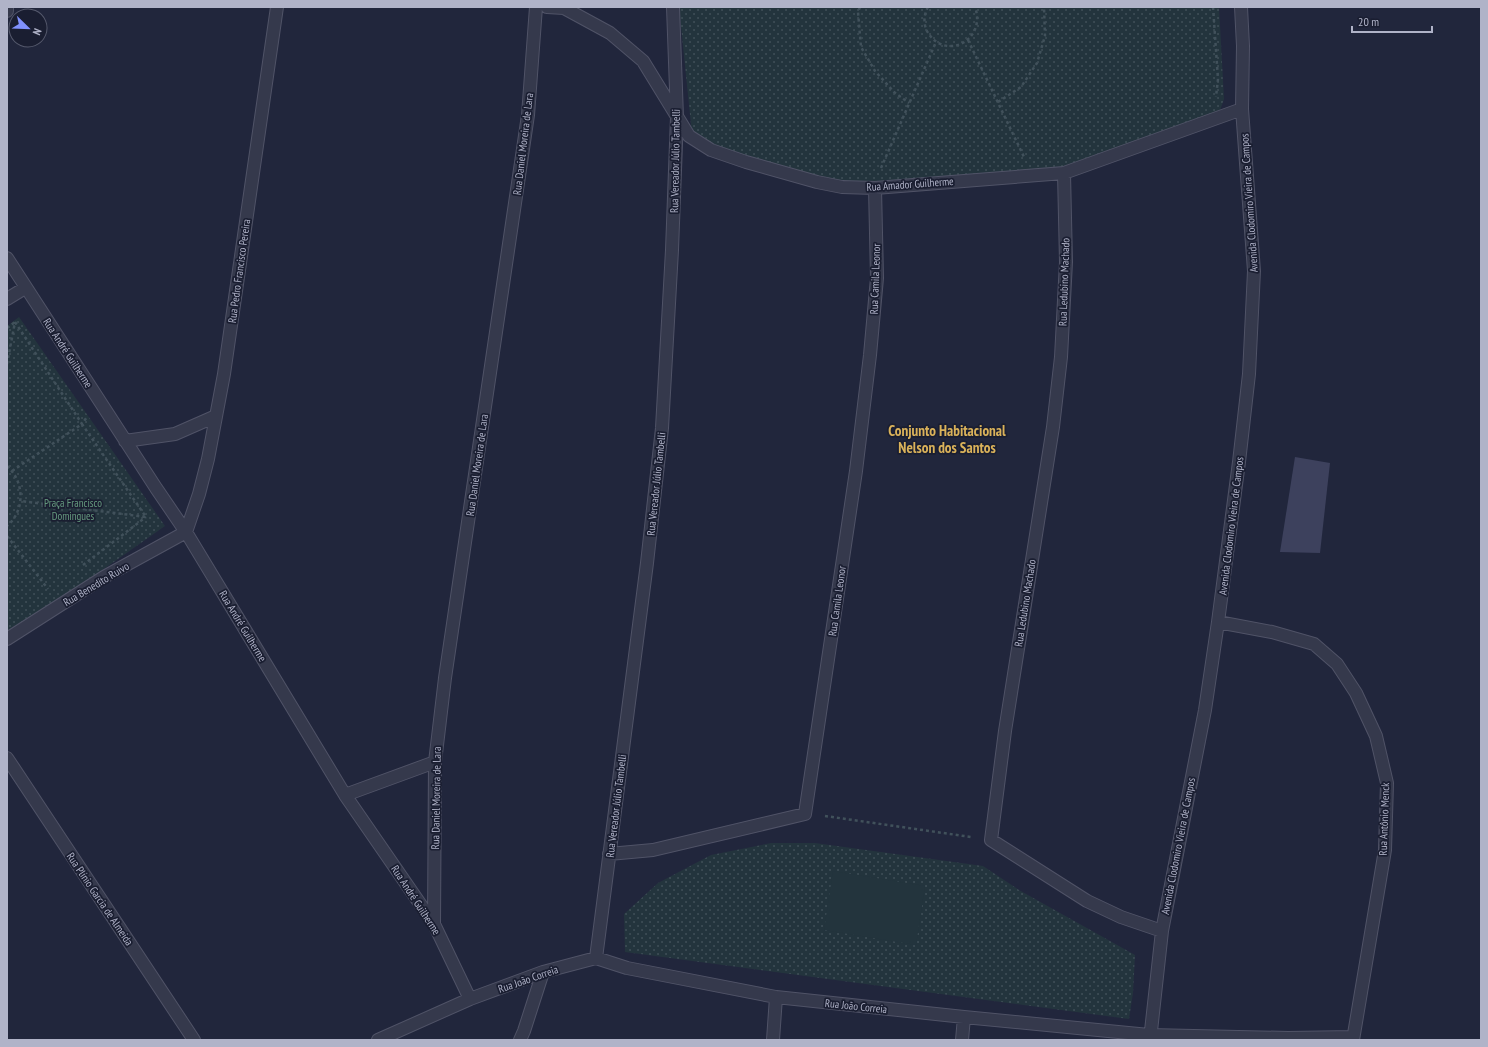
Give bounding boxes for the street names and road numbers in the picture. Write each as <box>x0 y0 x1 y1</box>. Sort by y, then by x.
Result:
street label: Rua Daniel Moreira de Lara <box>510 92 536 196</box>
street label: Rua Vereador Júlio Tambelli <box>667 109 683 213</box>
street label: Avenida Clodomiro Vieira de Campos <box>1237 133 1261 273</box>
street label: Rua Amador Guilherme <box>866 174 955 194</box>
street label: Rua Pedro Francisco Pereira <box>225 218 253 324</box>
street label: Rua Ledubino Machado <box>1055 237 1073 326</box>
street label: Rua Camila Leonor <box>867 243 883 315</box>
street label: Rua André Guilherme <box>40 315 96 391</box>
street label: Rua Daniel Moreira de Lara <box>463 413 491 517</box>
street label: Rua Vereador Júlio Tambelli <box>644 432 668 536</box>
street label: Avenida Clodomiro Vieira de Campos <box>1216 456 1246 596</box>
street label: Rua Ledubino Machado <box>1011 558 1039 648</box>
street label: Rua Benedito Ruivo <box>60 559 132 609</box>
street label: Rua Camila Leonor <box>825 565 849 637</box>
street label: Rua André Guilherme <box>216 588 270 664</box>
street label: Rua Daniel Moreira de Lara <box>428 746 444 850</box>
street label: Rua Vereador Júlio Tambelli <box>603 754 629 858</box>
street label: Avenida Clodomiro Vieira de Campos <box>1158 776 1198 916</box>
street label: Rua Antônio Menck <box>1376 782 1392 856</box>
street label: Rua Plínio Garcia de Almeida <box>64 850 136 948</box>
street label: Rua André Guilherme <box>388 862 444 938</box>
street label: Rua João Correia <box>496 962 560 996</box>
street label: Rua João Correia <box>824 996 888 1016</box>

